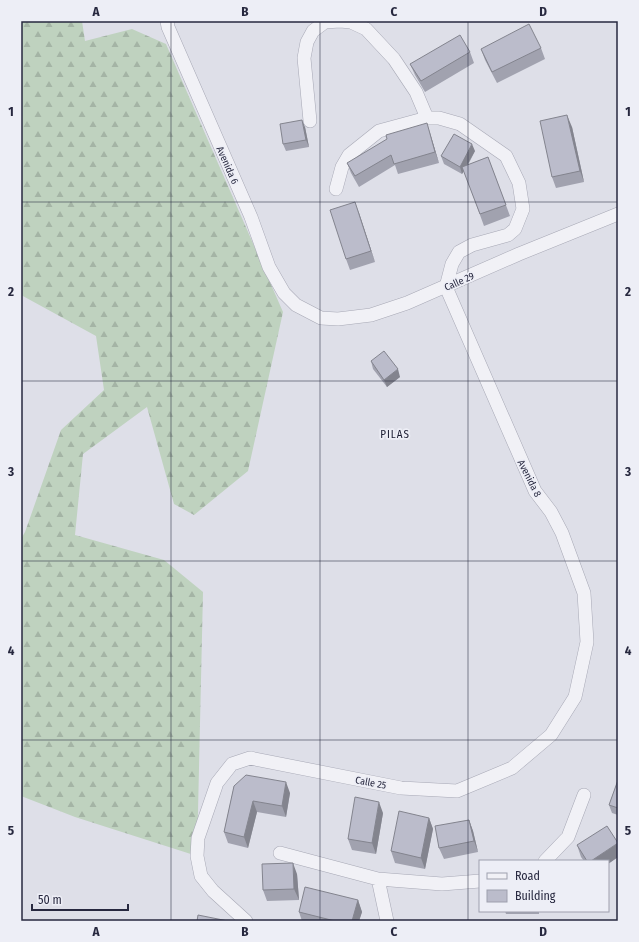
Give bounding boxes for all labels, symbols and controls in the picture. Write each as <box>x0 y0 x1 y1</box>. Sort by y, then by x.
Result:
text: A <box>91 4 100 19</box>
text: B <box>241 4 249 19</box>
text: C <box>391 4 398 19</box>
text: D <box>539 4 547 19</box>
text: 1 <box>8 104 14 119</box>
text: 1 <box>625 104 631 119</box>
street label: Avenida 6 <box>213 145 241 186</box>
street label: Calle 29 <box>443 270 476 294</box>
text: 2 <box>7 284 14 299</box>
text: 2 <box>624 284 631 299</box>
district label: PILAS <box>380 428 410 441</box>
street label: Avenida 8 <box>515 458 544 499</box>
text: 3 <box>7 464 14 479</box>
text: 3 <box>624 464 631 479</box>
text: 4 <box>8 643 15 658</box>
text: 4 <box>625 643 632 658</box>
street label: Calle 25 <box>354 774 388 792</box>
text: 5 <box>8 823 14 838</box>
text: 5 <box>625 823 631 838</box>
legend <box>479 860 609 912</box>
text: Road <box>515 869 540 883</box>
scale bar <box>32 886 128 912</box>
text: Building <box>515 889 556 903</box>
text: 50 m <box>38 893 62 907</box>
text: A <box>91 924 100 939</box>
text: B <box>241 924 249 939</box>
text: C <box>391 924 398 939</box>
text: D <box>539 924 547 939</box>

